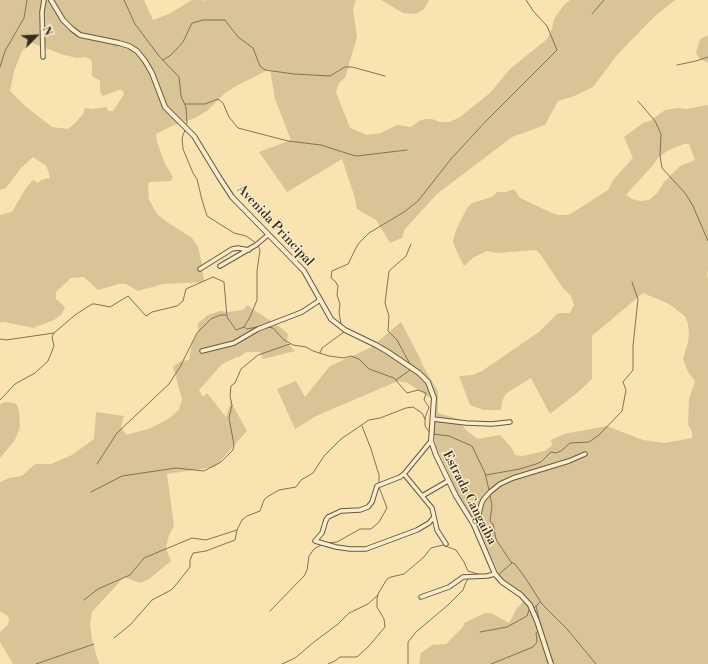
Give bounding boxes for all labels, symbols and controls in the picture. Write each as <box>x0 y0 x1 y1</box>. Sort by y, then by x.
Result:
north arrow <box>16 16 56 56</box>
text: N <box>39 24 55 38</box>
street label: Avenida Principal <box>233 182 317 270</box>
street label: Estrada Cangaiba <box>439 449 499 547</box>

